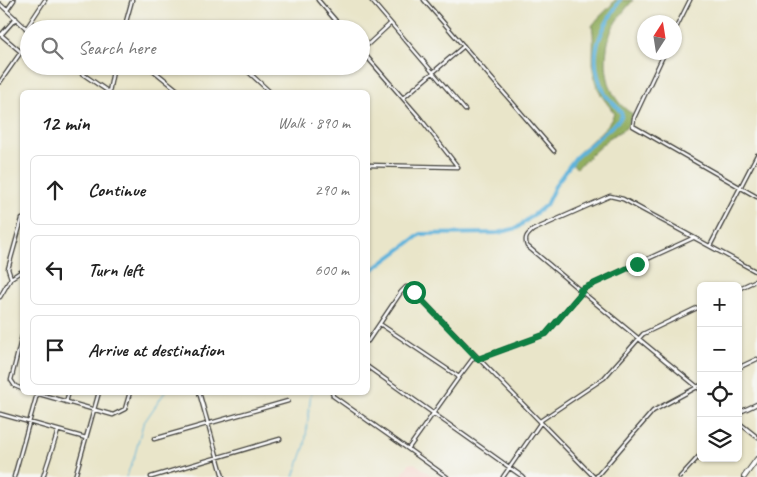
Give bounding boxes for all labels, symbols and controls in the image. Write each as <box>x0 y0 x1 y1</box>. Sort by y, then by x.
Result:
north arrow <box>637 15 682 60</box>
search box <box>20 20 370 75</box>
icon: search <box>38 34 66 62</box>
text: Search here <box>78 36 155 60</box>
text: 12 min <box>40 110 90 136</box>
text: Walk · 890 m <box>278 113 350 133</box>
icon: ahead <box>41 176 69 204</box>
text: Continue <box>88 178 145 202</box>
text: 290 m <box>315 180 349 200</box>
route end <box>626 253 649 276</box>
icon: left <box>41 256 69 284</box>
text: Turn left <box>88 258 143 282</box>
text: 600 m <box>315 260 349 280</box>
route start <box>403 281 426 304</box>
map controls <box>697 282 742 462</box>
button: + <box>697 282 742 327</box>
button: − <box>697 327 742 372</box>
icon: arrive <box>41 336 69 364</box>
text: Arrive at destination <box>88 338 224 362</box>
button: locate <box>697 372 742 417</box>
button: layers <box>697 417 742 462</box>

